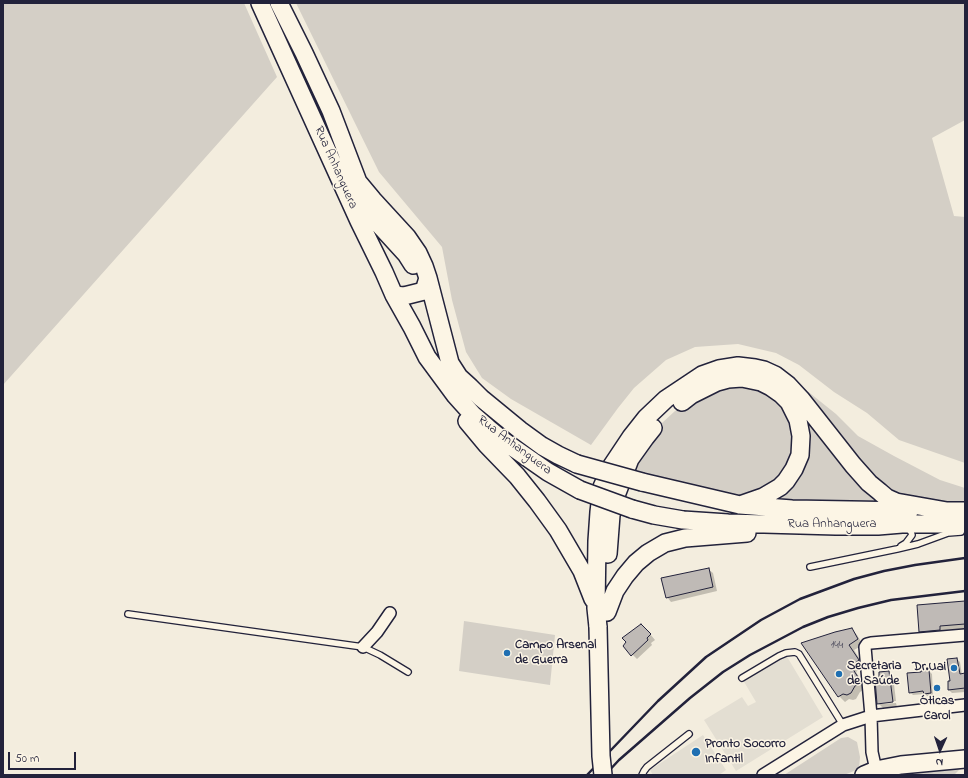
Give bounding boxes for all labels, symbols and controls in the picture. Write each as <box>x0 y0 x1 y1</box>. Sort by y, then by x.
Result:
street label: Rua Anhanguera <box>310 124 360 212</box>
street label: Rua Anhanguera <box>474 413 554 479</box>
street label: Rua Anhanguera <box>788 517 876 533</box>
place label: Campo Arsenal de Guerra <box>515 638 596 669</box>
house number: 144 <box>831 639 843 653</box>
marker: Campo Arsenal de Guerra <box>502 648 512 658</box>
place label: Secretaria de Saúde <box>847 659 902 690</box>
place label: Dr.Uai <box>912 660 946 676</box>
marker: Dr.Uai <box>949 663 959 673</box>
marker: Secretaria de Saúde <box>834 669 844 679</box>
marker: Óticas Carol <box>932 683 942 693</box>
place label: Óticas Carol <box>920 694 954 725</box>
north arrow <box>920 730 960 770</box>
place label: Pronto Socorro Infantil <box>705 737 786 768</box>
scale bar <box>10 744 78 770</box>
marker: Pronto Socorro Infantil <box>690 746 702 758</box>
text: 50 m <box>15 750 39 768</box>
text: N <box>935 754 944 770</box>

